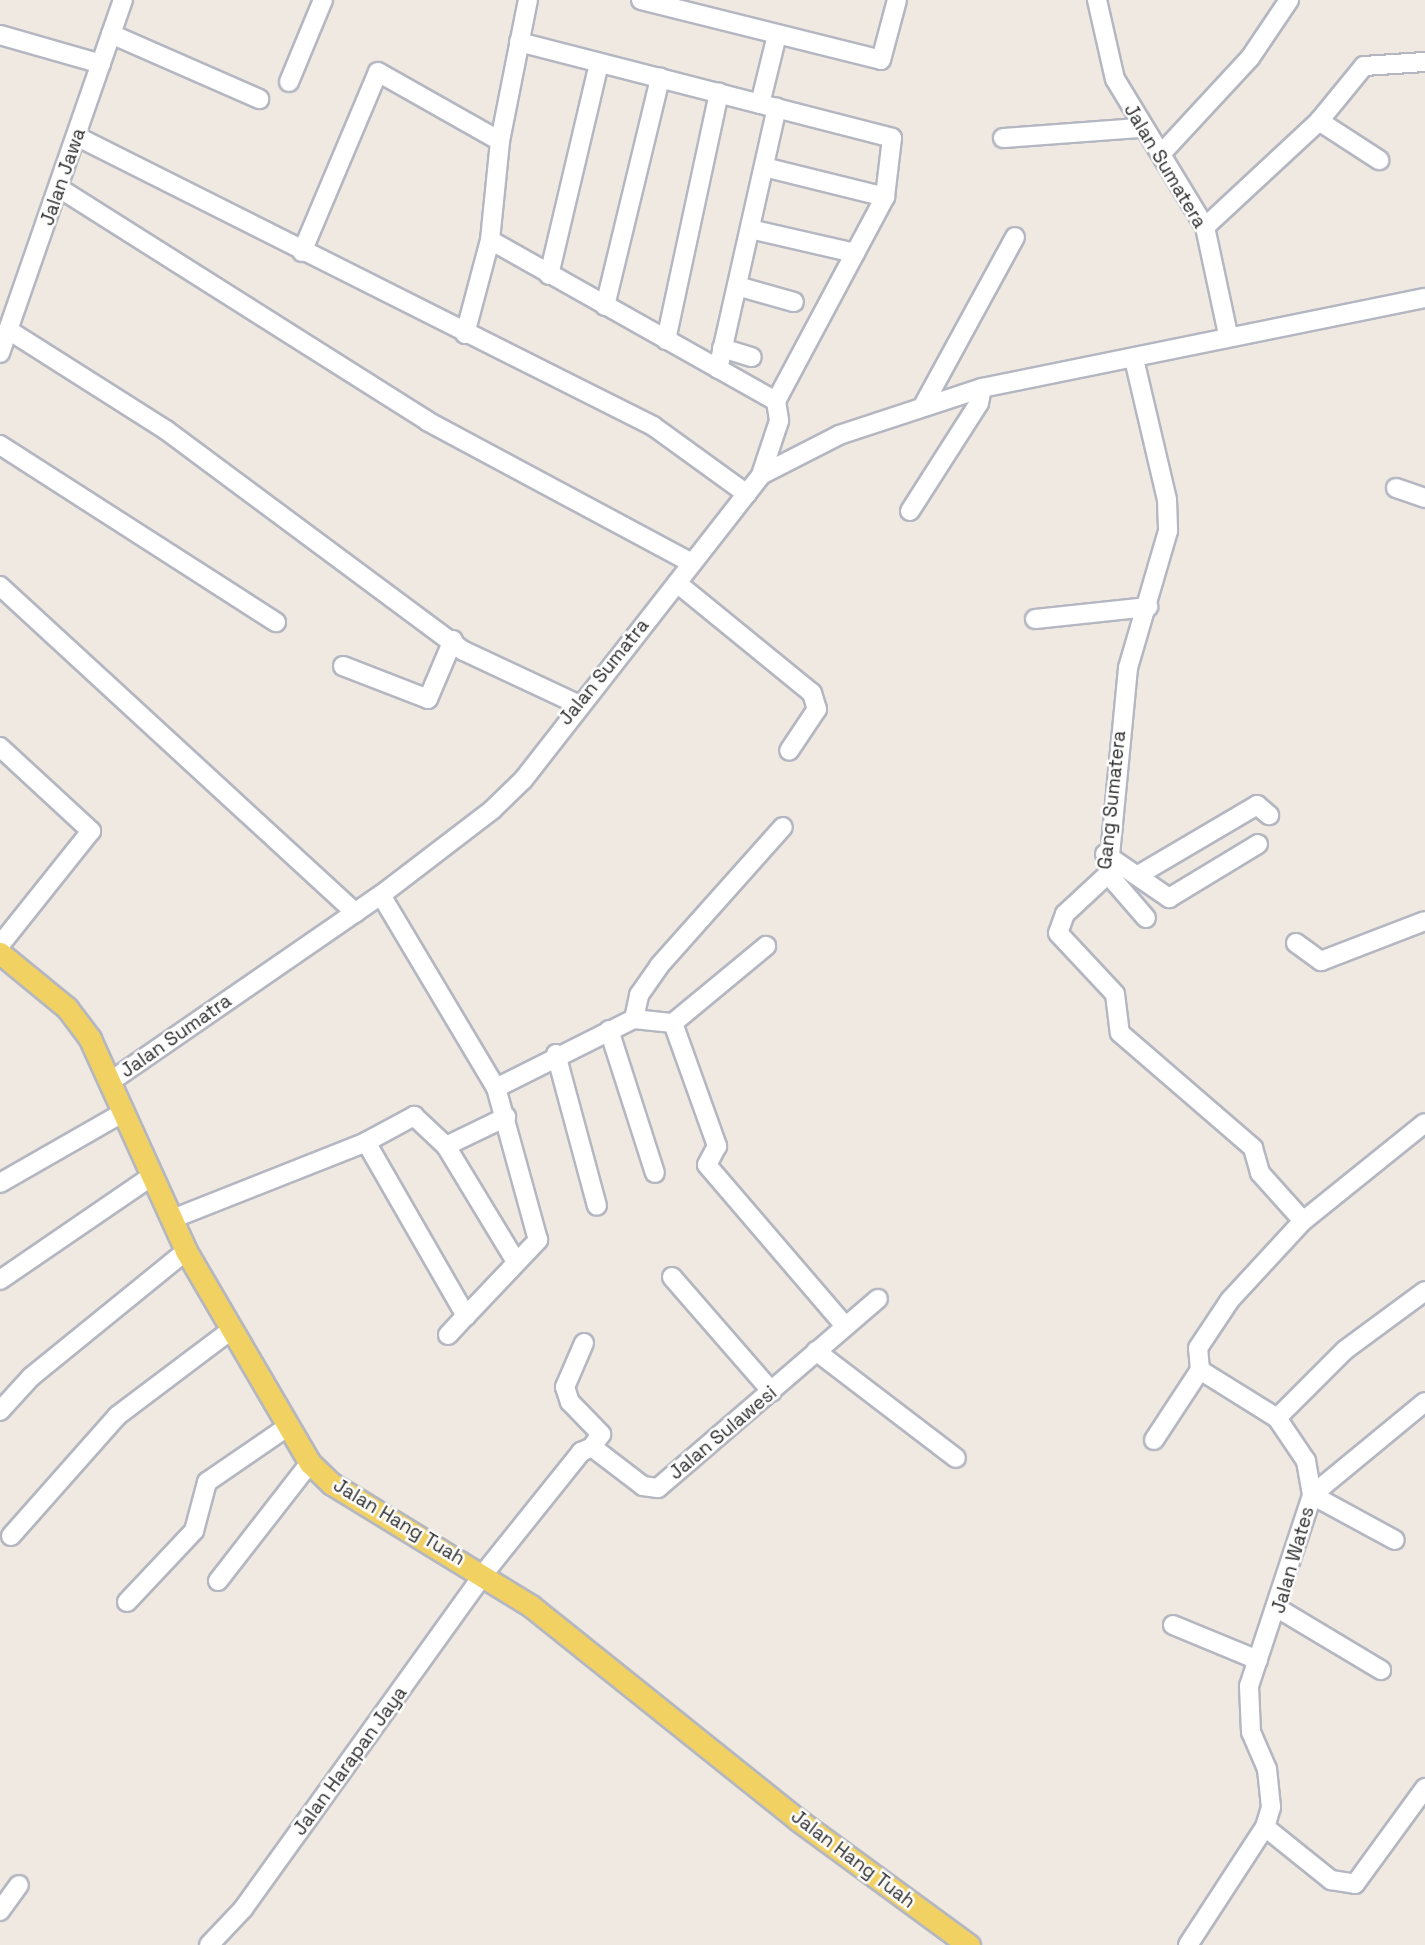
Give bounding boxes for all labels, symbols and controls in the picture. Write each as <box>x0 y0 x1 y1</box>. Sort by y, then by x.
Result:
street label: Jalan Sumatera <box>1119 100 1211 232</box>
street label: Jalan Jawa <box>36 125 90 229</box>
street label: Jalan Sumatra <box>554 614 654 730</box>
street label: Gang Sumatera <box>1093 729 1131 871</box>
street label: Jalan Sumatra <box>116 989 236 1083</box>
street label: Jalan Sulawesi <box>665 1381 781 1485</box>
street label: Jalan Hang Tuah <box>329 1474 469 1570</box>
street label: Jalan Wates <box>1267 1504 1319 1616</box>
street label: Jalan Harapan Jaya <box>288 1682 412 1840</box>
street label: Jalan Hang Tuah <box>786 1805 920 1913</box>

